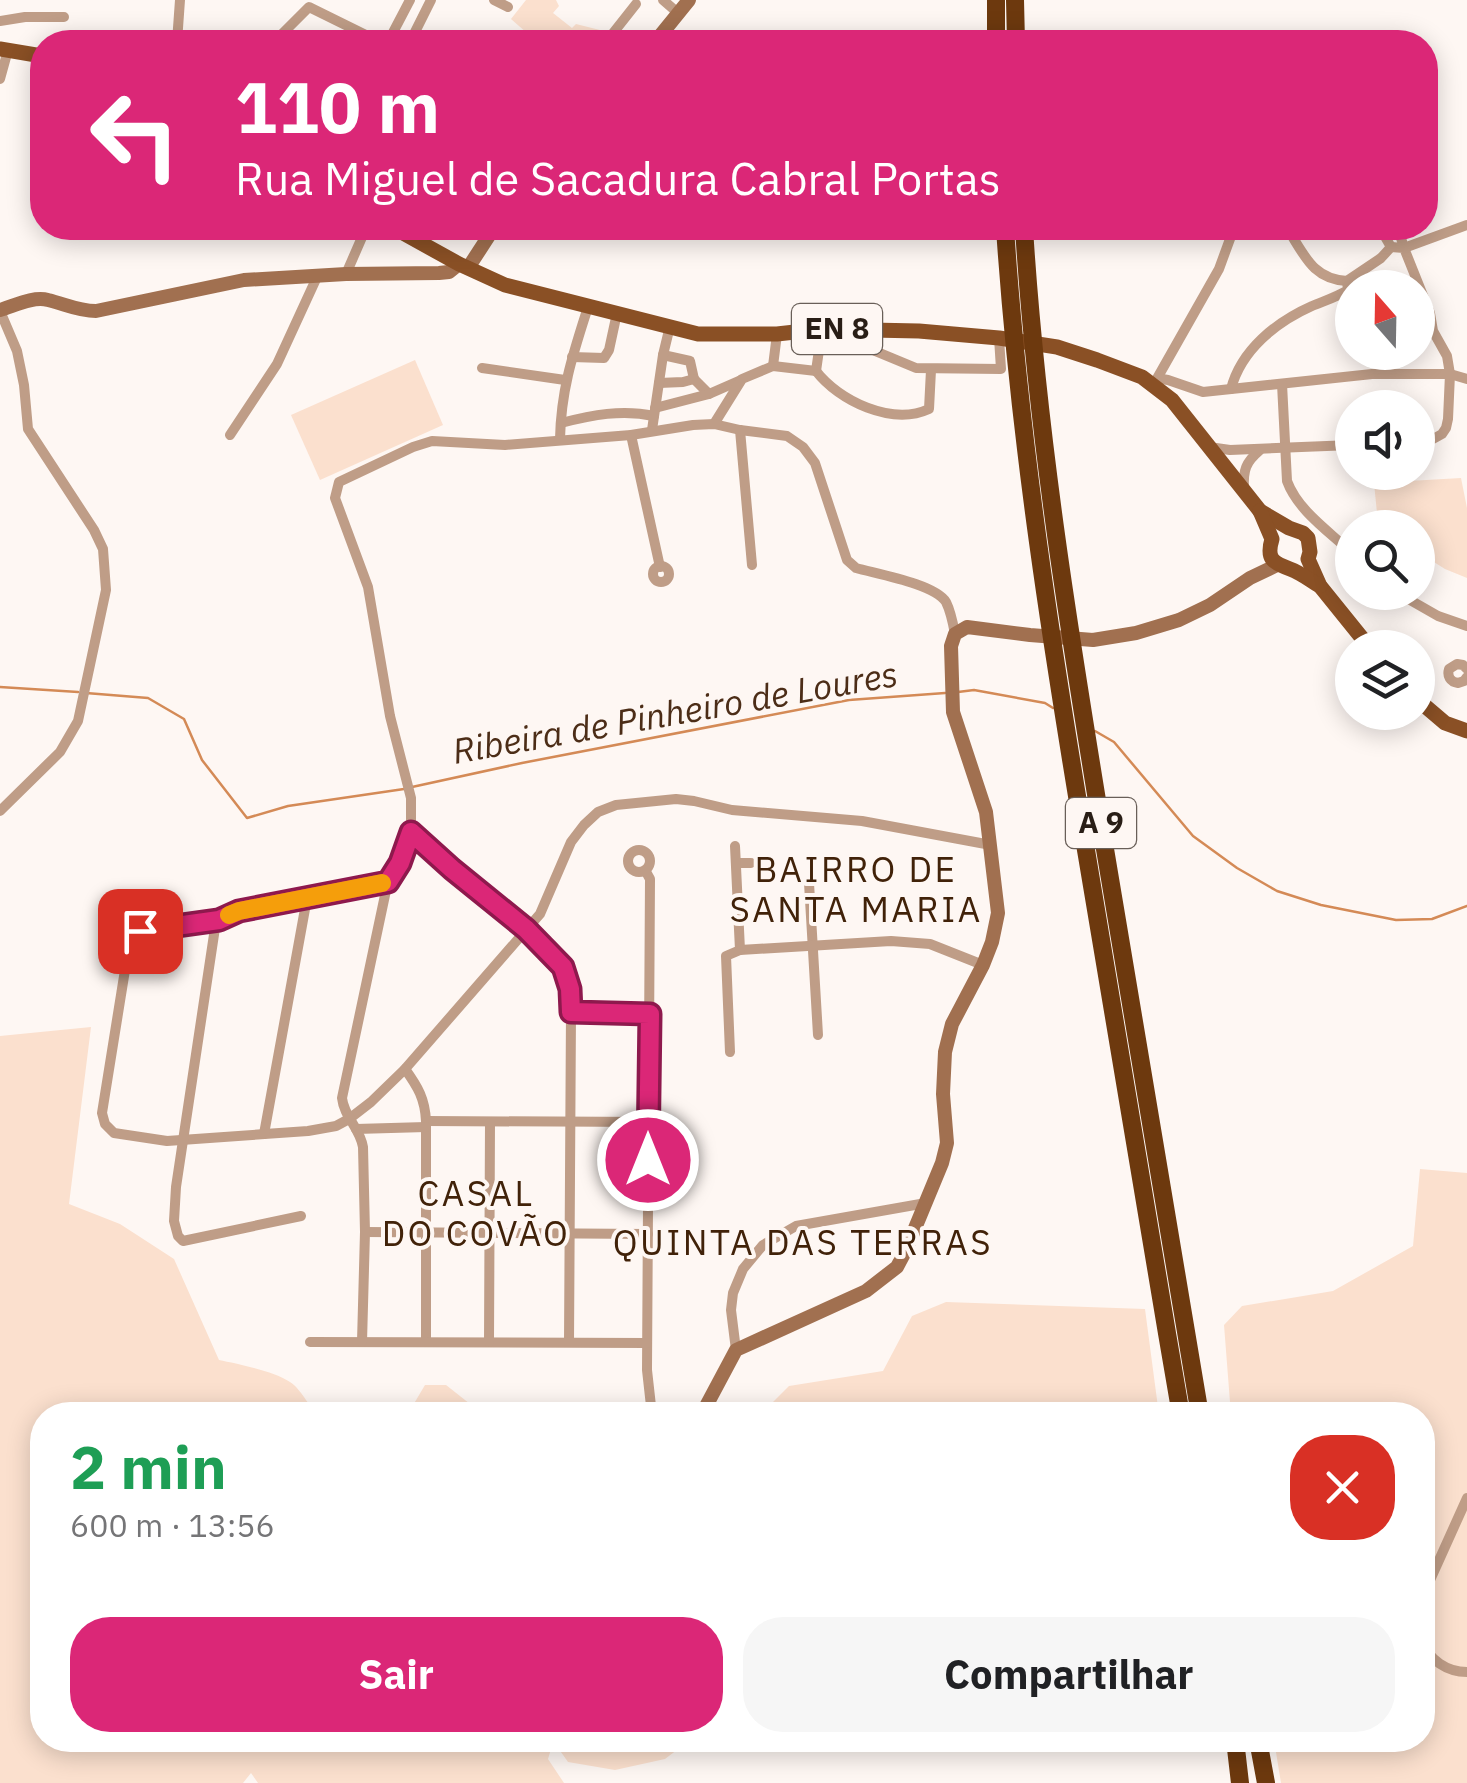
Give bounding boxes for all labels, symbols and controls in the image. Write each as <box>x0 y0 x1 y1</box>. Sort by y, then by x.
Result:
text: 110 m <box>235 61 440 152</box>
icon: left <box>70 70 200 200</box>
text: Rua Miguel de Sacadura Cabral Portas <box>235 149 1001 207</box>
north arrow <box>1335 270 1435 370</box>
map controls <box>1335 270 1435 730</box>
road number: EN 8 <box>792 304 882 354</box>
button: sound <box>1335 390 1435 490</box>
button: search <box>1335 510 1435 610</box>
button: layers <box>1335 630 1435 730</box>
water label: Ribeira de Pinheiro de Loures <box>449 650 901 774</box>
road number: A 9 <box>1066 798 1136 848</box>
district label: BAIRRO DE SANTA MARIA <box>729 846 983 932</box>
pin <box>98 889 183 974</box>
icon: arrive <box>113 904 168 959</box>
position arrow <box>596 1108 700 1212</box>
district label: CASAL DO COVÃO <box>382 1170 570 1256</box>
district label: QUINTA DAS TERRAS <box>613 1219 993 1265</box>
text: 2 min <box>70 1427 227 1506</box>
button: close <box>1290 1435 1395 1540</box>
text: 600 m · 13:56 <box>70 1504 275 1546</box>
button: Sair <box>70 1617 723 1732</box>
button: Compartilhar <box>743 1617 1395 1732</box>

